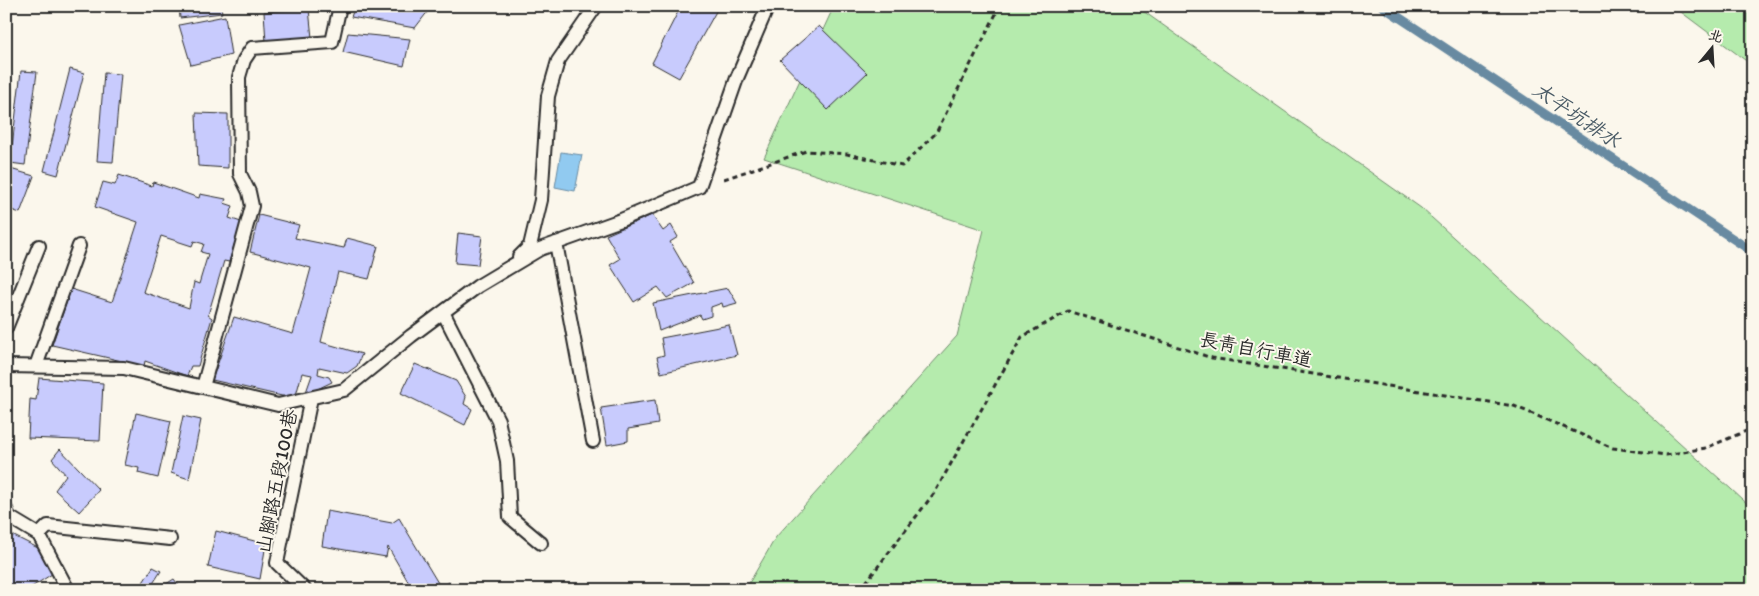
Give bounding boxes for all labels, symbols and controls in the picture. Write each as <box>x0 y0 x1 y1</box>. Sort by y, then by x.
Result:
north arrow <box>1686 22 1736 72</box>
text: 北 <box>1707 26 1725 46</box>
water label: 太平坑排水 <box>1529 77 1626 153</box>
street label: 長青自行車道 <box>1198 327 1314 372</box>
street label: 山腳路五段100巷 <box>251 407 302 555</box>

